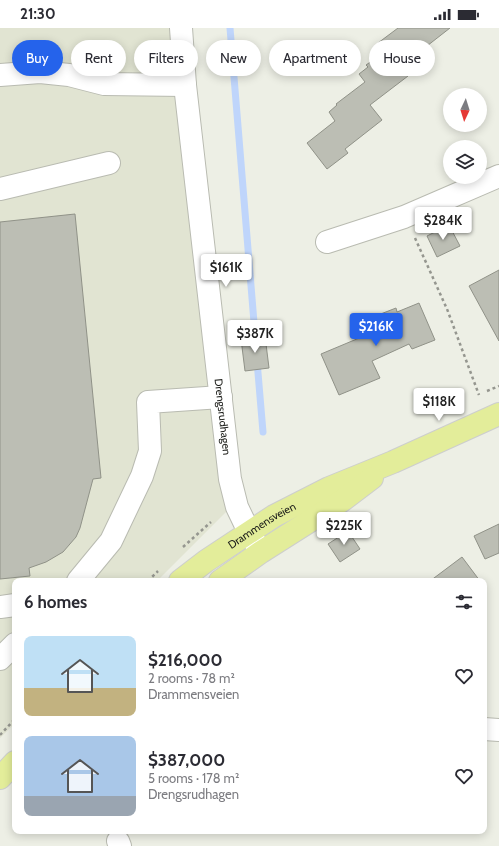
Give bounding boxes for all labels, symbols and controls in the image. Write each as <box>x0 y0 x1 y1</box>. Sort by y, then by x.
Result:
text: 21:30 <box>20 5 55 23</box>
chip: Buy <box>12 40 63 76</box>
chip: Rent <box>71 40 126 76</box>
chip: Filters <box>134 40 198 76</box>
chip: New <box>206 40 261 76</box>
chip: Apartment <box>269 40 361 76</box>
chip: House <box>369 40 435 76</box>
north arrow <box>443 88 487 132</box>
map controls <box>443 88 487 184</box>
button: layers <box>443 140 487 184</box>
pin: $284K <box>415 207 471 241</box>
text: $284K <box>424 212 462 228</box>
pin: $161K <box>198 254 254 288</box>
text: $161K <box>210 259 242 275</box>
pin: $216K <box>348 313 404 347</box>
text: $216K <box>359 318 393 334</box>
pin: $387K <box>227 320 283 354</box>
text: $387K <box>236 325 274 341</box>
street label: Drengsrudhagen <box>212 378 234 456</box>
pin: $118K <box>411 388 467 422</box>
text: $118K <box>422 393 456 409</box>
street label: Drammensveien <box>225 499 298 552</box>
pin: $225K <box>316 512 372 546</box>
text: $225K <box>326 517 362 533</box>
icon: filters <box>453 591 475 613</box>
text: 6 homes <box>24 592 87 612</box>
text: $216,000 <box>148 650 222 670</box>
icon: home <box>56 652 104 700</box>
icon: heart <box>453 665 475 687</box>
text: 2 rooms · 78 m² <box>148 670 235 686</box>
text: Drammensveien <box>148 686 239 702</box>
text: $387,000 <box>148 750 225 770</box>
icon: home <box>56 752 104 800</box>
icon: heart <box>453 765 475 787</box>
text: 5 rooms · 178 m² <box>148 770 239 786</box>
text: Drengsrudhagen <box>148 786 239 802</box>

